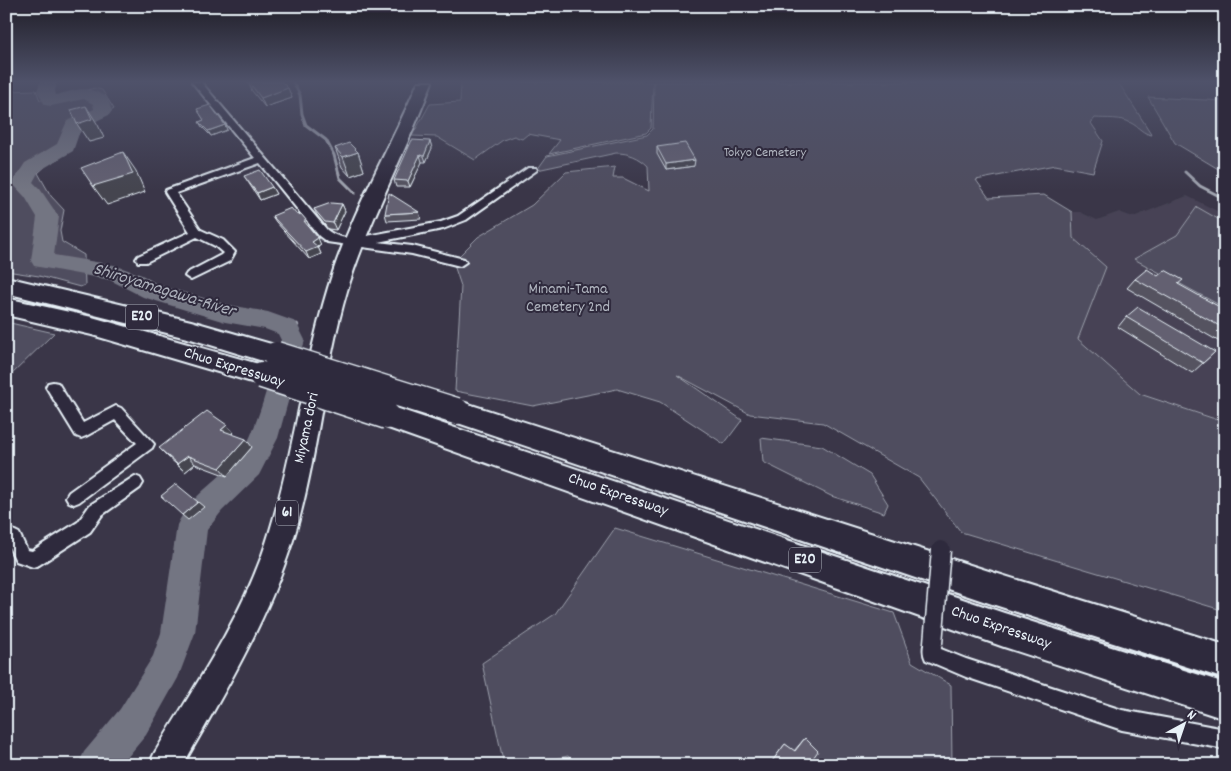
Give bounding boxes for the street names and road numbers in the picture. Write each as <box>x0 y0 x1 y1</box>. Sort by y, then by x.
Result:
road number: E20 <box>126 304 158 330</box>
street label: Chuo Expressway <box>181 342 288 394</box>
street label: Miyama dori <box>288 390 326 466</box>
street label: Chuo Expressway <box>565 467 672 523</box>
road number: 61 <box>276 500 298 526</box>
road number: E20 <box>789 548 821 572</box>
street label: Chuo Expressway <box>948 600 1055 656</box>

